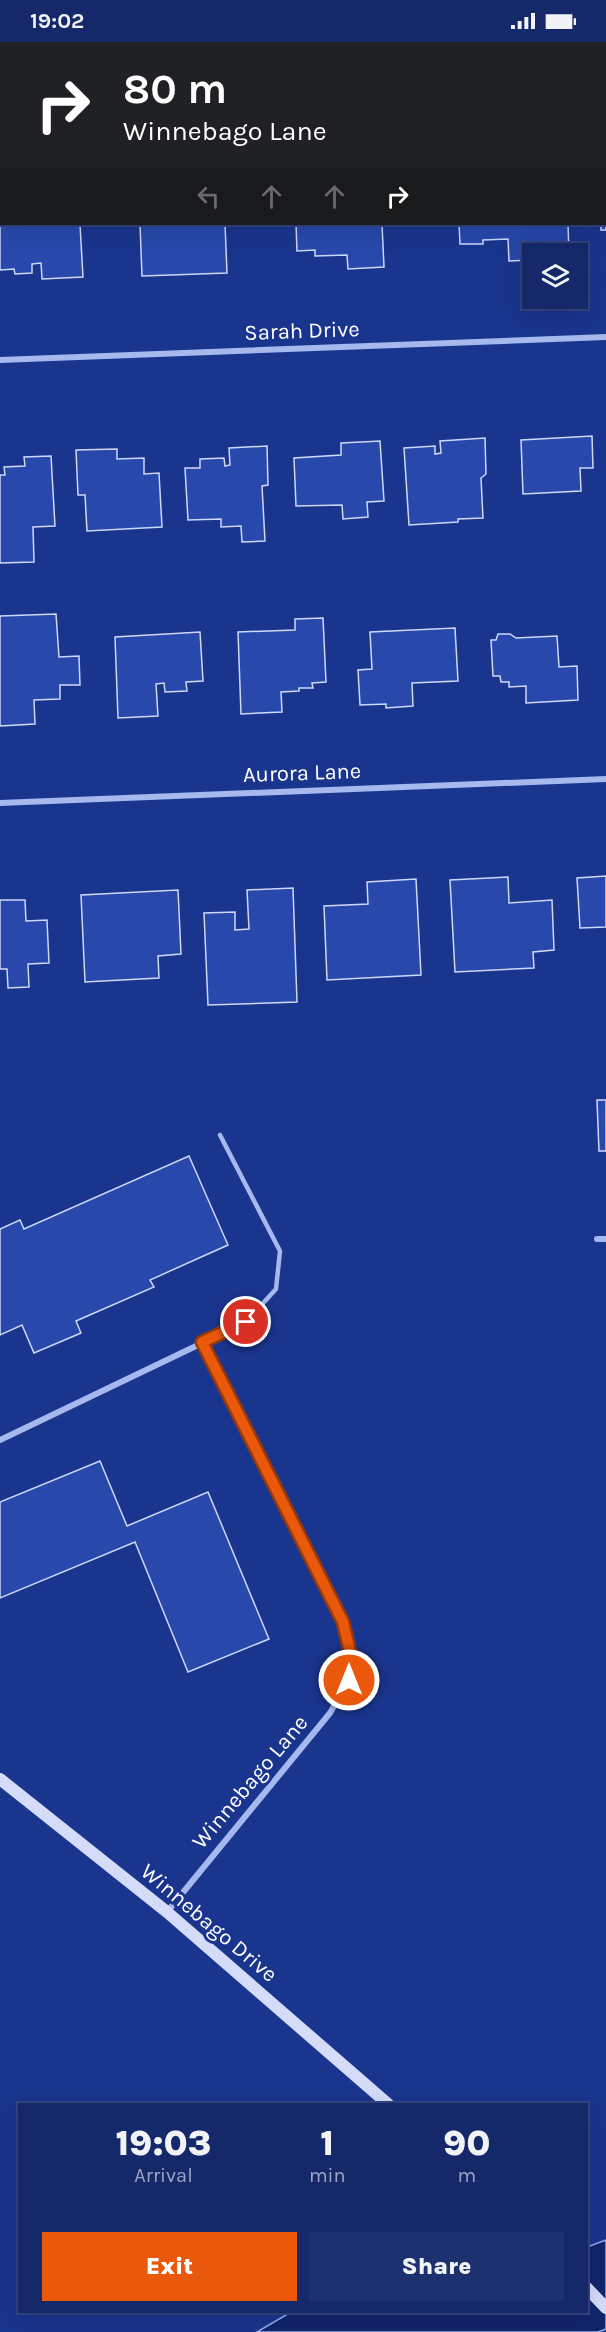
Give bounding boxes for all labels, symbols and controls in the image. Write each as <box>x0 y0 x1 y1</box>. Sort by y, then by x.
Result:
text: 19:02 <box>30 8 84 34</box>
text: 80 m <box>123 64 227 114</box>
icon: right <box>24 66 102 144</box>
text: Winnebago Lane <box>123 115 327 147</box>
icon: left <box>192 180 225 213</box>
icon: ahead <box>255 180 288 213</box>
icon: ahead <box>318 180 351 213</box>
icon: right <box>381 180 414 213</box>
map controls <box>522 243 588 309</box>
button: layers <box>522 243 588 309</box>
street label: Sarah Drive <box>244 316 360 346</box>
street label: Aurora Lane <box>242 758 362 788</box>
pin <box>220 1296 271 1347</box>
icon: arrive <box>229 1305 262 1338</box>
position arrow <box>317 1648 381 1712</box>
street label: Winnebago Lane <box>187 1710 313 1854</box>
street label: Winnebago Drive <box>135 1858 283 1988</box>
text: 19:03 <box>115 2122 211 2164</box>
text: 1 <box>320 2122 334 2164</box>
text: 90 <box>443 2122 490 2164</box>
text: Arrival <box>134 2164 193 2187</box>
text: min <box>309 2164 346 2187</box>
text: m <box>457 2164 476 2187</box>
button: Exit <box>42 2232 297 2301</box>
button: Share <box>309 2232 564 2301</box>

